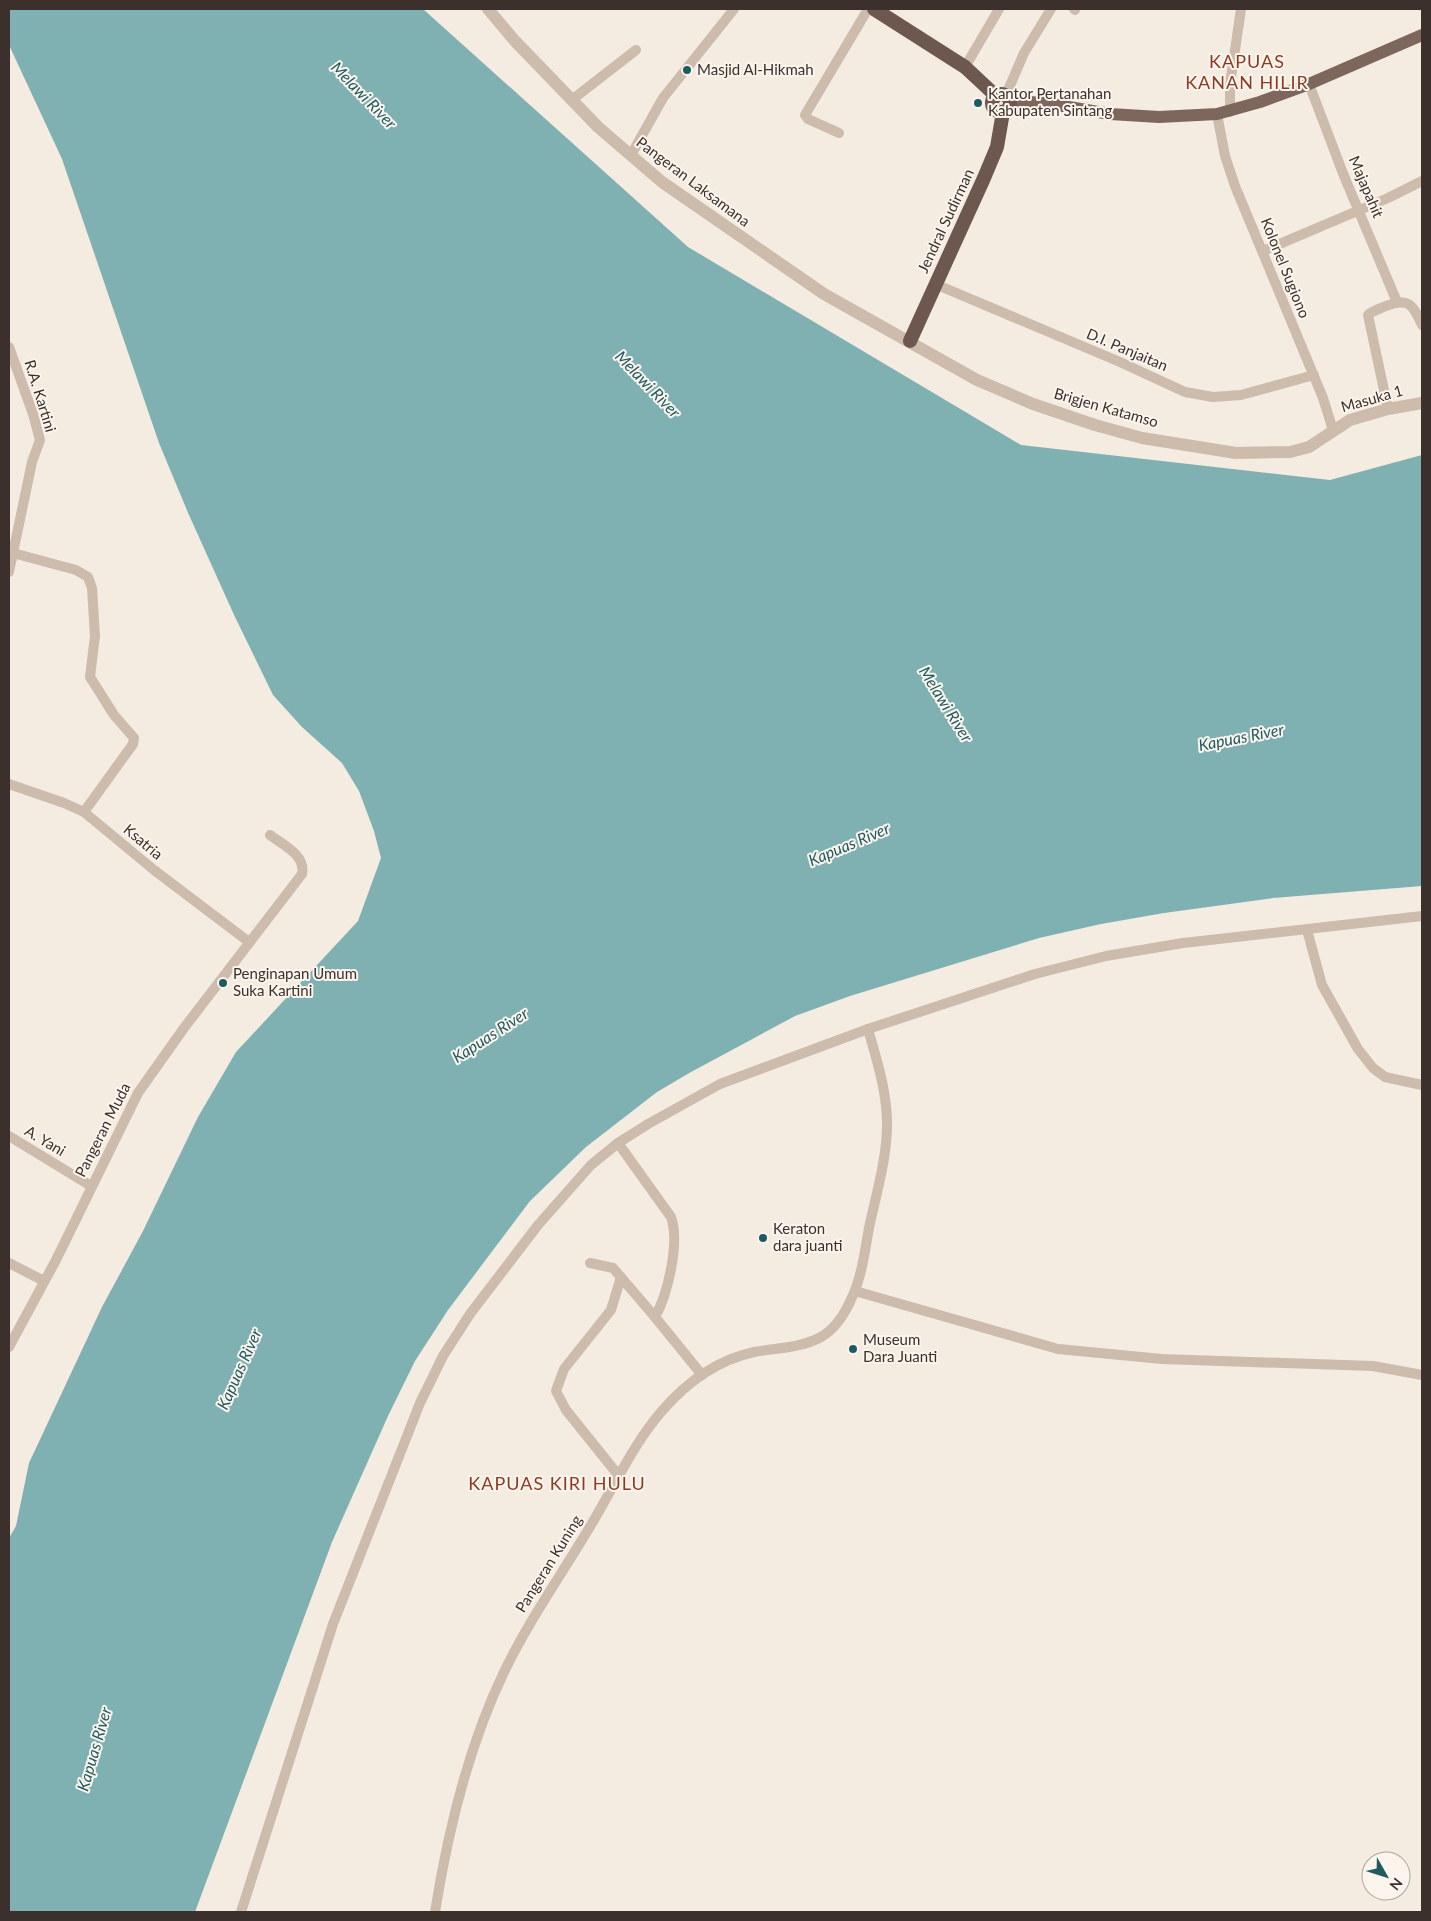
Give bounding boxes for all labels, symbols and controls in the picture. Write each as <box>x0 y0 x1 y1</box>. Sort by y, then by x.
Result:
district label: KAPUAS KANAN HILIR <box>1185 50 1309 93</box>
water label: Melawi River <box>328 57 401 132</box>
place label: Masjid Al-Hikmah <box>697 60 814 78</box>
marker: Masjid Al-Hikmah <box>681 64 693 76</box>
place label: Kantor Pertanahan Kabupaten Sintang <box>988 84 1112 119</box>
marker: Kantor Pertanahan Kabupaten Sintang <box>972 97 984 109</box>
street label: Pangeran Laksamana <box>633 133 754 230</box>
street label: Majapahit <box>1346 153 1388 221</box>
street label: Jendral Sudirman <box>913 166 977 276</box>
street label: Kolonel Sugiono <box>1258 215 1314 320</box>
street label: D.I. Panjaitan <box>1084 324 1171 374</box>
water label: Melawi River <box>612 346 685 421</box>
street label: R.A. Kartini <box>21 357 60 434</box>
street label: Masuka 1 <box>1339 381 1405 415</box>
street label: Brigjen Katamso <box>1052 384 1160 431</box>
water label: Melawi River <box>916 662 977 745</box>
water label: Kapuas River <box>1197 719 1286 754</box>
water label: Kapuas River <box>805 818 893 869</box>
street label: Ksatria <box>120 820 167 863</box>
place label: Penginapan Umum Suka Kartini <box>233 964 357 999</box>
marker: Penginapan Umum Suka Kartini <box>217 977 229 989</box>
water label: Kapuas River <box>448 1003 532 1066</box>
street label: Pangeran Muda <box>71 1079 134 1180</box>
street label: A. Yani <box>22 1121 69 1159</box>
place label: Keraton dara juanti <box>773 1219 842 1254</box>
marker: Keraton dara juanti <box>757 1232 769 1244</box>
water label: Kapuas River <box>212 1325 265 1412</box>
place label: Museum Dara Juanti <box>863 1330 937 1365</box>
marker: Museum Dara Juanti <box>847 1343 859 1355</box>
district label: KAPUAS KIRI HULU <box>468 1472 646 1494</box>
street label: Pangeran Kuning <box>511 1511 585 1615</box>
water label: Kapuas River <box>72 1704 115 1793</box>
north arrow <box>1361 1851 1411 1901</box>
text: N <box>1386 1875 1406 1894</box>

